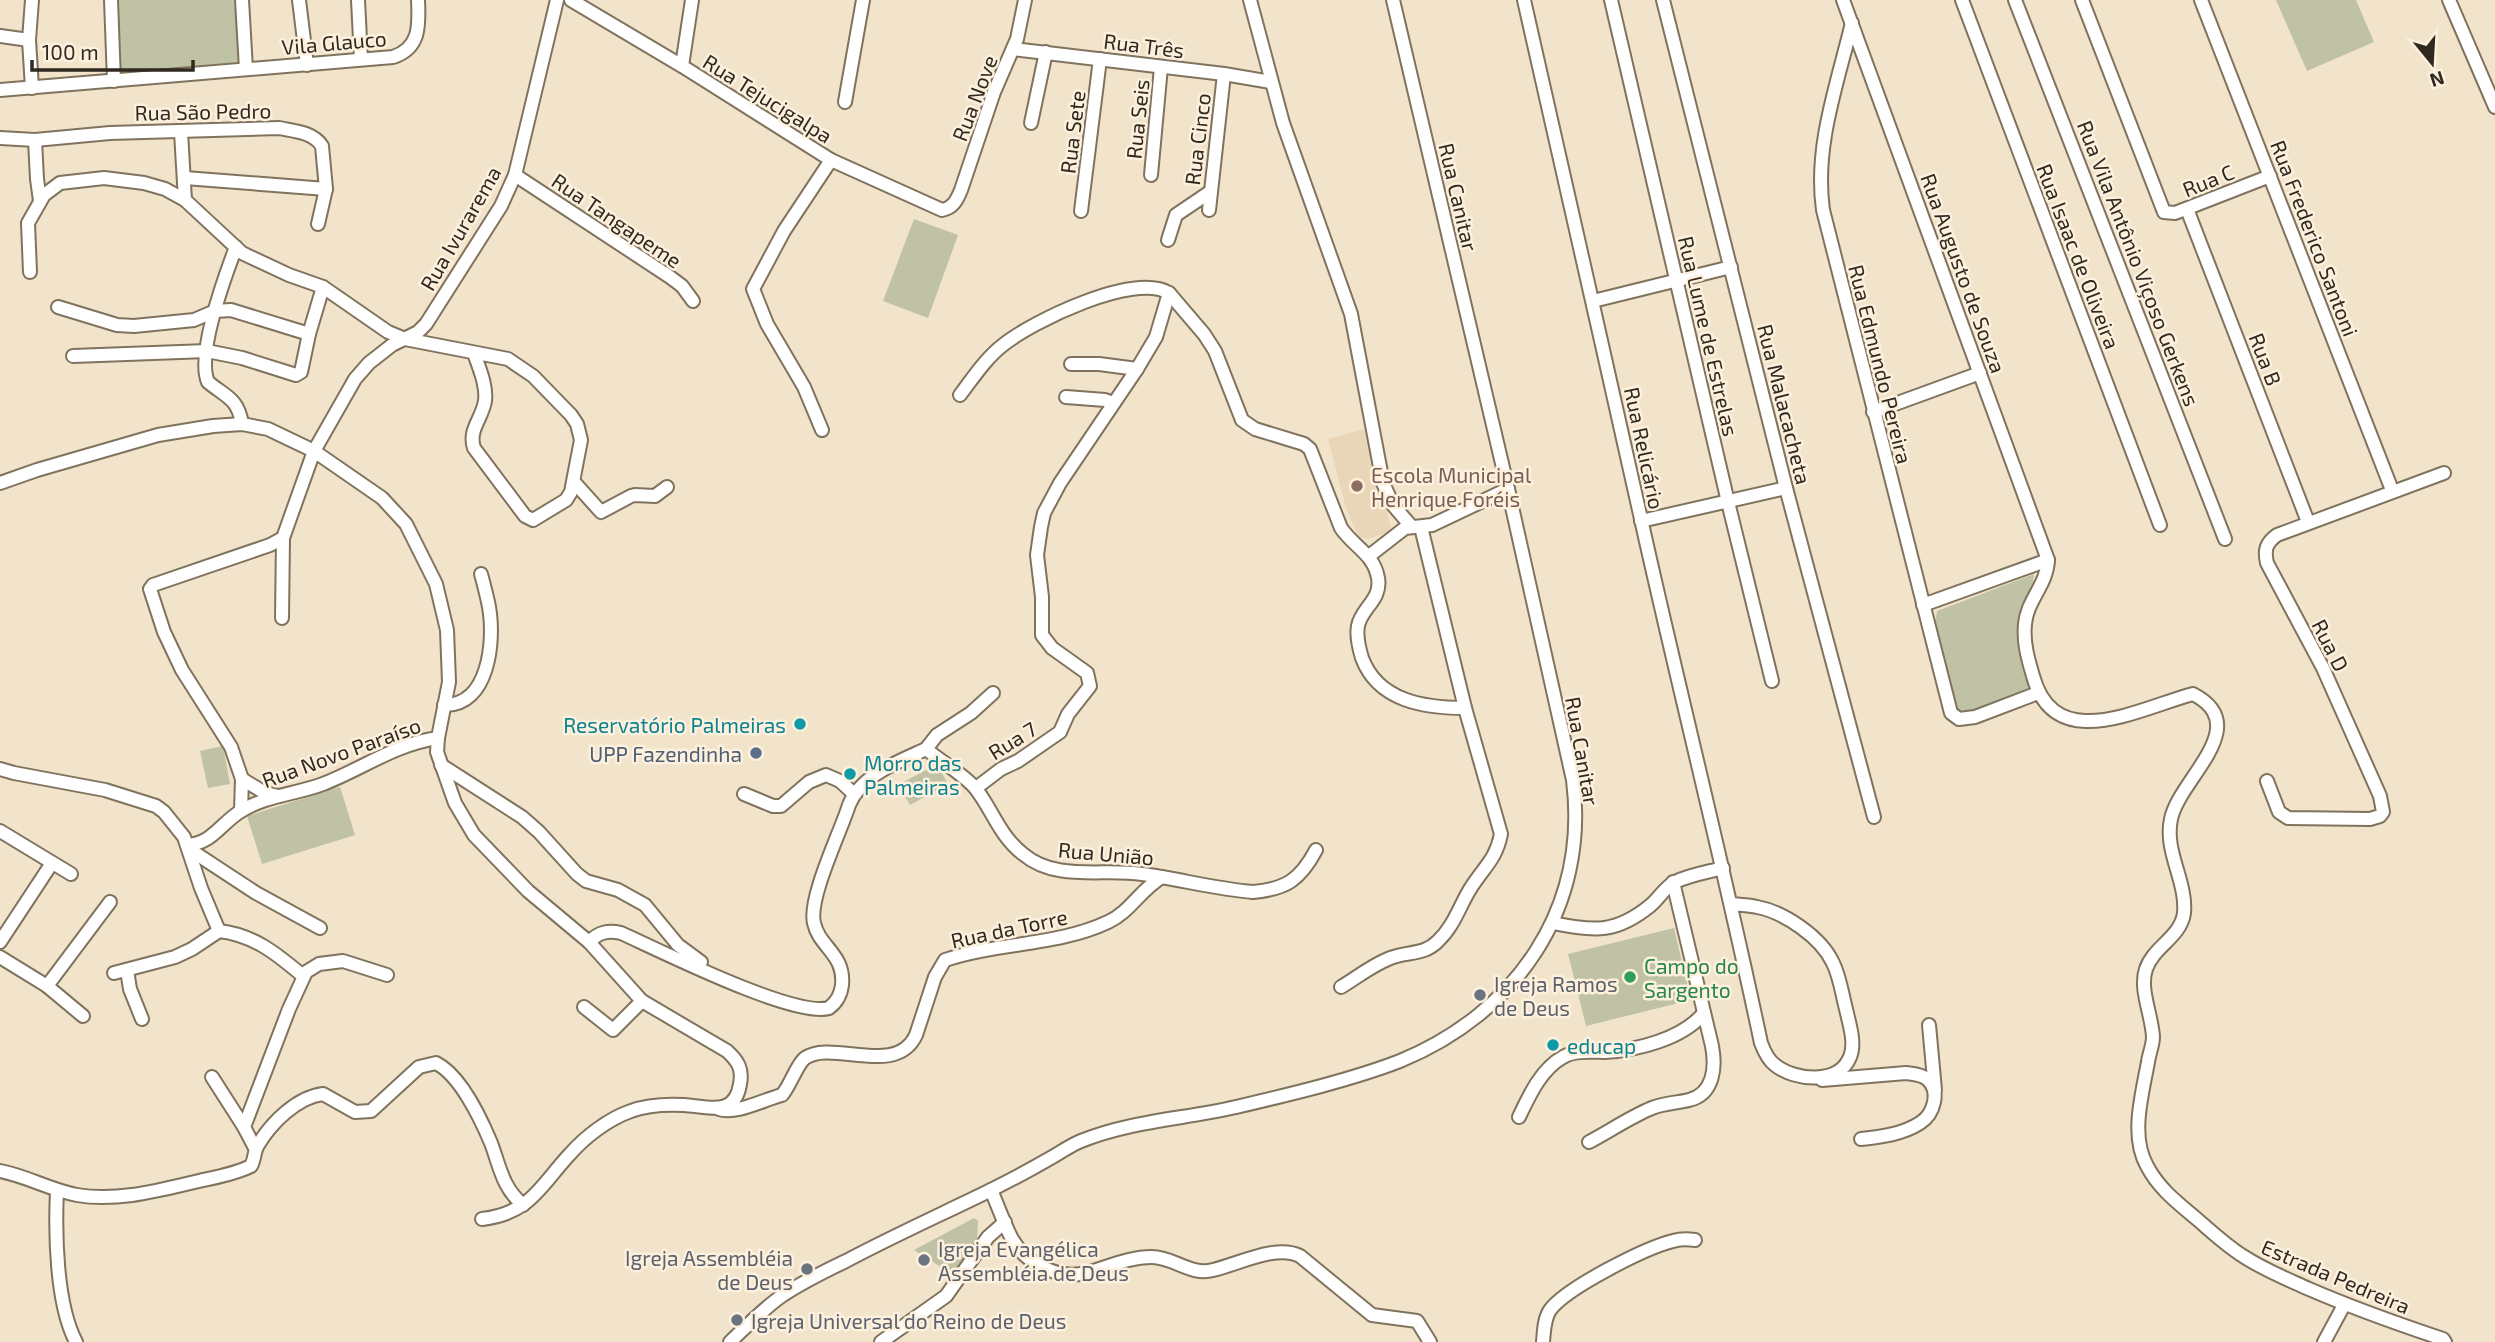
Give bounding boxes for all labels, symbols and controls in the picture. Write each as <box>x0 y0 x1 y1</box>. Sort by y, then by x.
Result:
street label: Vila Glauco <box>280 25 388 59</box>
scale bar <box>32 28 192 72</box>
street label: Rua Três <box>1102 28 1186 62</box>
north arrow <box>2397 28 2467 98</box>
text: 100 m <box>42 39 99 64</box>
street label: Rua Tejucigalpa <box>698 48 837 149</box>
street label: Rua Nove <box>946 51 1002 145</box>
text: N <box>2427 67 2447 93</box>
street label: Rua Seis <box>1120 78 1154 160</box>
street label: Rua Sete <box>1055 89 1089 175</box>
street label: Rua Cinco <box>1179 92 1215 186</box>
street label: Rua São Pedro <box>134 97 272 125</box>
street label: Rua Vila Antônio Viçoso Gerkens <box>2071 117 2205 410</box>
street label: Rua Frederico Santoni <box>2266 136 2364 340</box>
street label: Rua Canitar <box>1434 141 1484 254</box>
street label: Rua C <box>2179 158 2237 202</box>
street label: Rua Isaac de Oliveira <box>2032 160 2126 352</box>
street label: Rua Ivurarema <box>414 162 506 294</box>
street label: Rua Tangapeme <box>547 167 687 273</box>
street label: Rua Augusto de Souza <box>1916 170 2012 376</box>
street label: Rua Lume de Estrelas <box>1674 234 1744 438</box>
street label: Rua Edmundo Pereira <box>1844 262 1918 466</box>
street label: Rua Malacacheta <box>1753 321 1817 487</box>
street label: Rua B <box>2245 329 2287 389</box>
street label: Rua Relicário <box>1620 385 1670 511</box>
place label: Escola Municipal Henrique Foréis <box>1371 462 1532 511</box>
marker: Escola Municipal Henrique Foréis <box>1349 478 1365 494</box>
street label: Rua D <box>2307 615 2355 675</box>
street label: Rua Canitar <box>1561 695 1605 808</box>
street label: Rua Novo Paraíso <box>258 712 424 792</box>
place label: Reservatório Palmeiras <box>563 712 786 737</box>
marker: Reservatório Palmeiras <box>792 716 808 732</box>
street label: Rua 7 <box>983 716 1041 764</box>
place label: UPP Fazendinha <box>589 741 742 766</box>
marker: UPP Fazendinha <box>748 745 764 761</box>
place label: Morro das Palmeiras <box>864 750 962 799</box>
marker: Morro das Palmeiras <box>842 766 858 782</box>
street label: Rua União <box>1057 836 1155 870</box>
street label: Rua da Torre <box>948 903 1070 953</box>
place label: Campo do Sargento <box>1644 953 1739 1002</box>
marker: Campo do Sargento <box>1622 969 1638 985</box>
place label: Igreja Ramos de Deus <box>1494 971 1618 1020</box>
marker: Igreja Ramos de Deus <box>1472 987 1488 1003</box>
place label: educap <box>1567 1033 1636 1058</box>
marker: educap <box>1545 1037 1561 1053</box>
street label: Estrada Pedreira <box>2258 1233 2414 1319</box>
place label: Igreja Evangélica Assembléia de Deus <box>938 1236 1129 1285</box>
place label: Igreja Assembléia de Deus <box>625 1245 793 1294</box>
marker: Igreja Evangélica Assembléia de Deus <box>916 1252 932 1268</box>
marker: Igreja Assembléia de Deus <box>799 1261 815 1277</box>
place label: Igreja Universal do Reino de Deus <box>751 1308 1066 1334</box>
marker: Igreja Universal do Reino de Deus <box>729 1312 745 1328</box>

